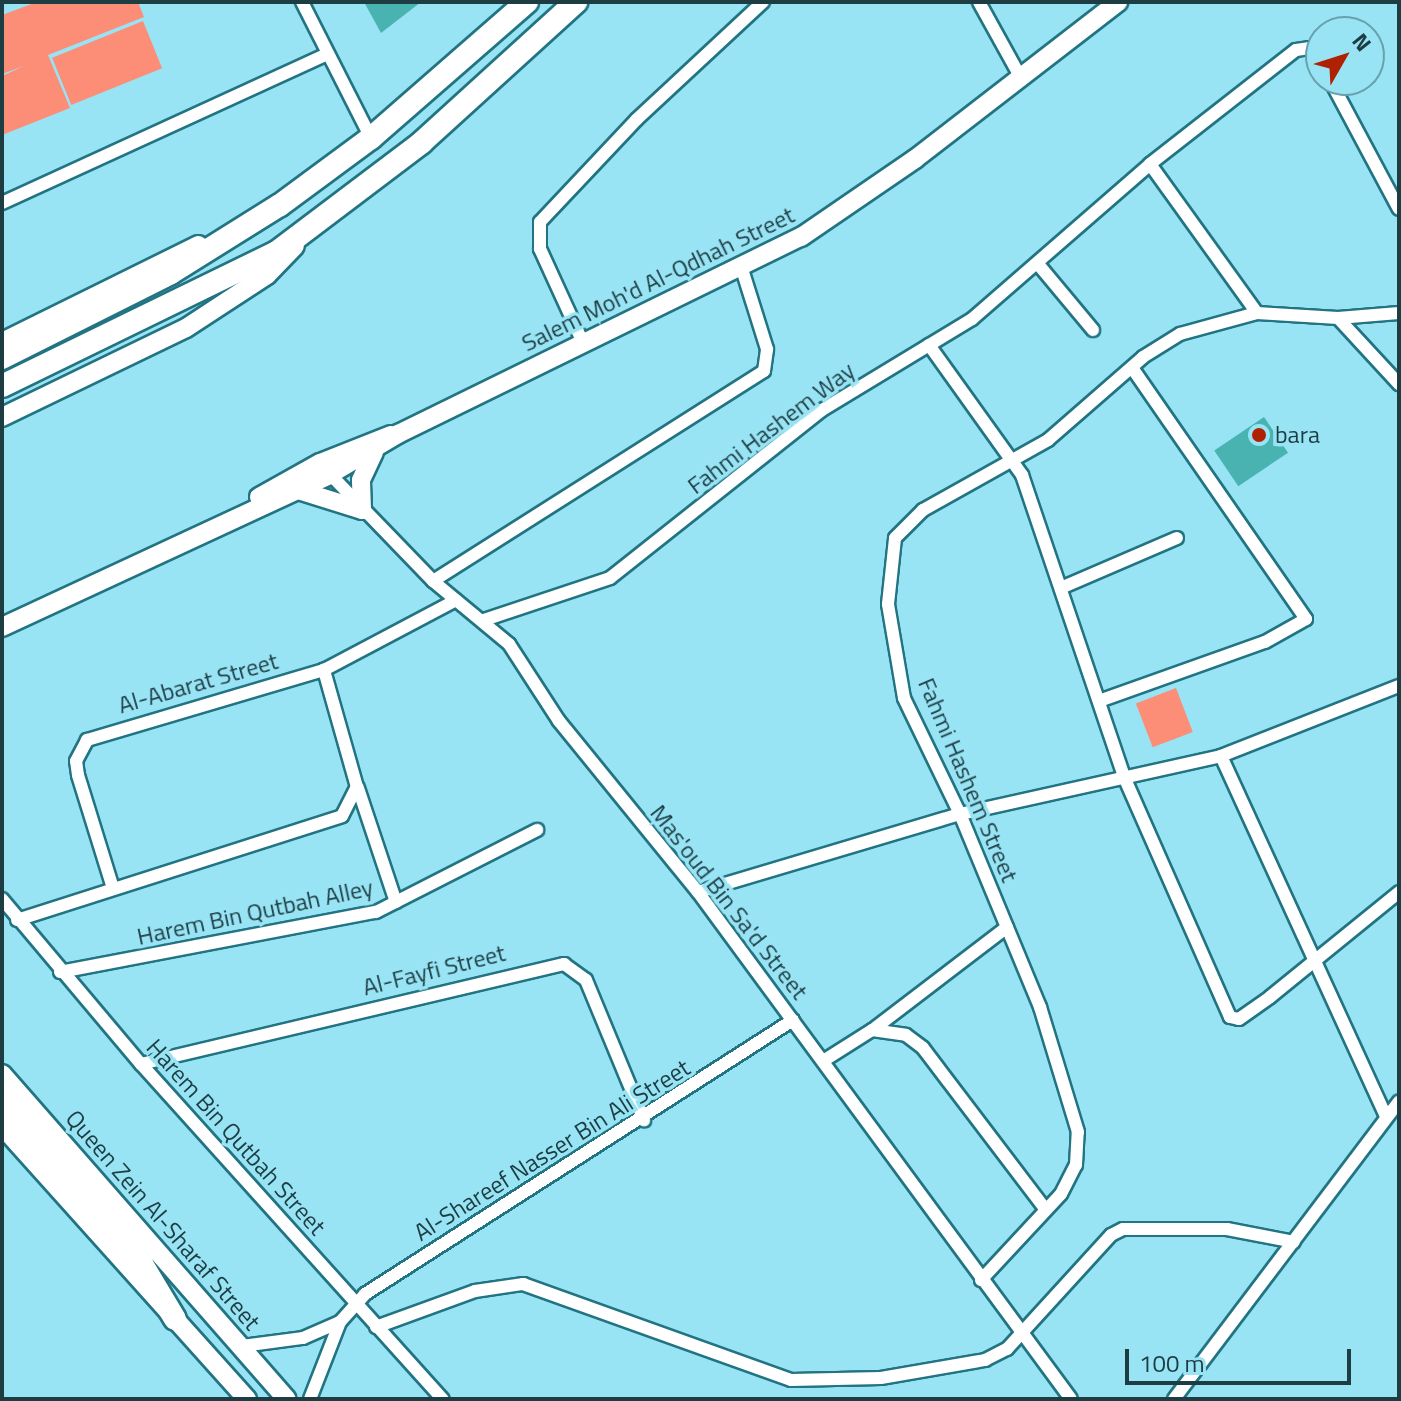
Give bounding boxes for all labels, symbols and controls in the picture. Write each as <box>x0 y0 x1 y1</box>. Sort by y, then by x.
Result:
north arrow <box>1305 16 1385 96</box>
text: N <box>1344 26 1380 59</box>
street label: Salem Moh'd Al-Qdhah Street <box>517 200 799 358</box>
street label: Fahmi Hashem Way <box>682 356 860 500</box>
place label: bara <box>1275 421 1320 449</box>
marker: bara <box>1250 426 1268 444</box>
street label: Al-Abarat Street <box>115 646 281 720</box>
street label: Fahmi Hashem Street <box>912 674 1024 886</box>
street label: Mas'oud Bin Sa'd Street <box>644 799 814 1005</box>
street label: Harem Bin Qutbah Alley <box>134 873 376 951</box>
street label: Al-Fayfi Street <box>360 938 508 1002</box>
street label: Harem Bin Qutbah Street <box>140 1033 332 1241</box>
street label: Al-Shareef Nasser Bin Ali Street <box>409 1053 695 1247</box>
street label: Queen Zein Al-Sharaf Street <box>60 1104 266 1336</box>
scale bar <box>1129 1333 1355 1383</box>
text: 100 m <box>1139 1345 1205 1381</box>

